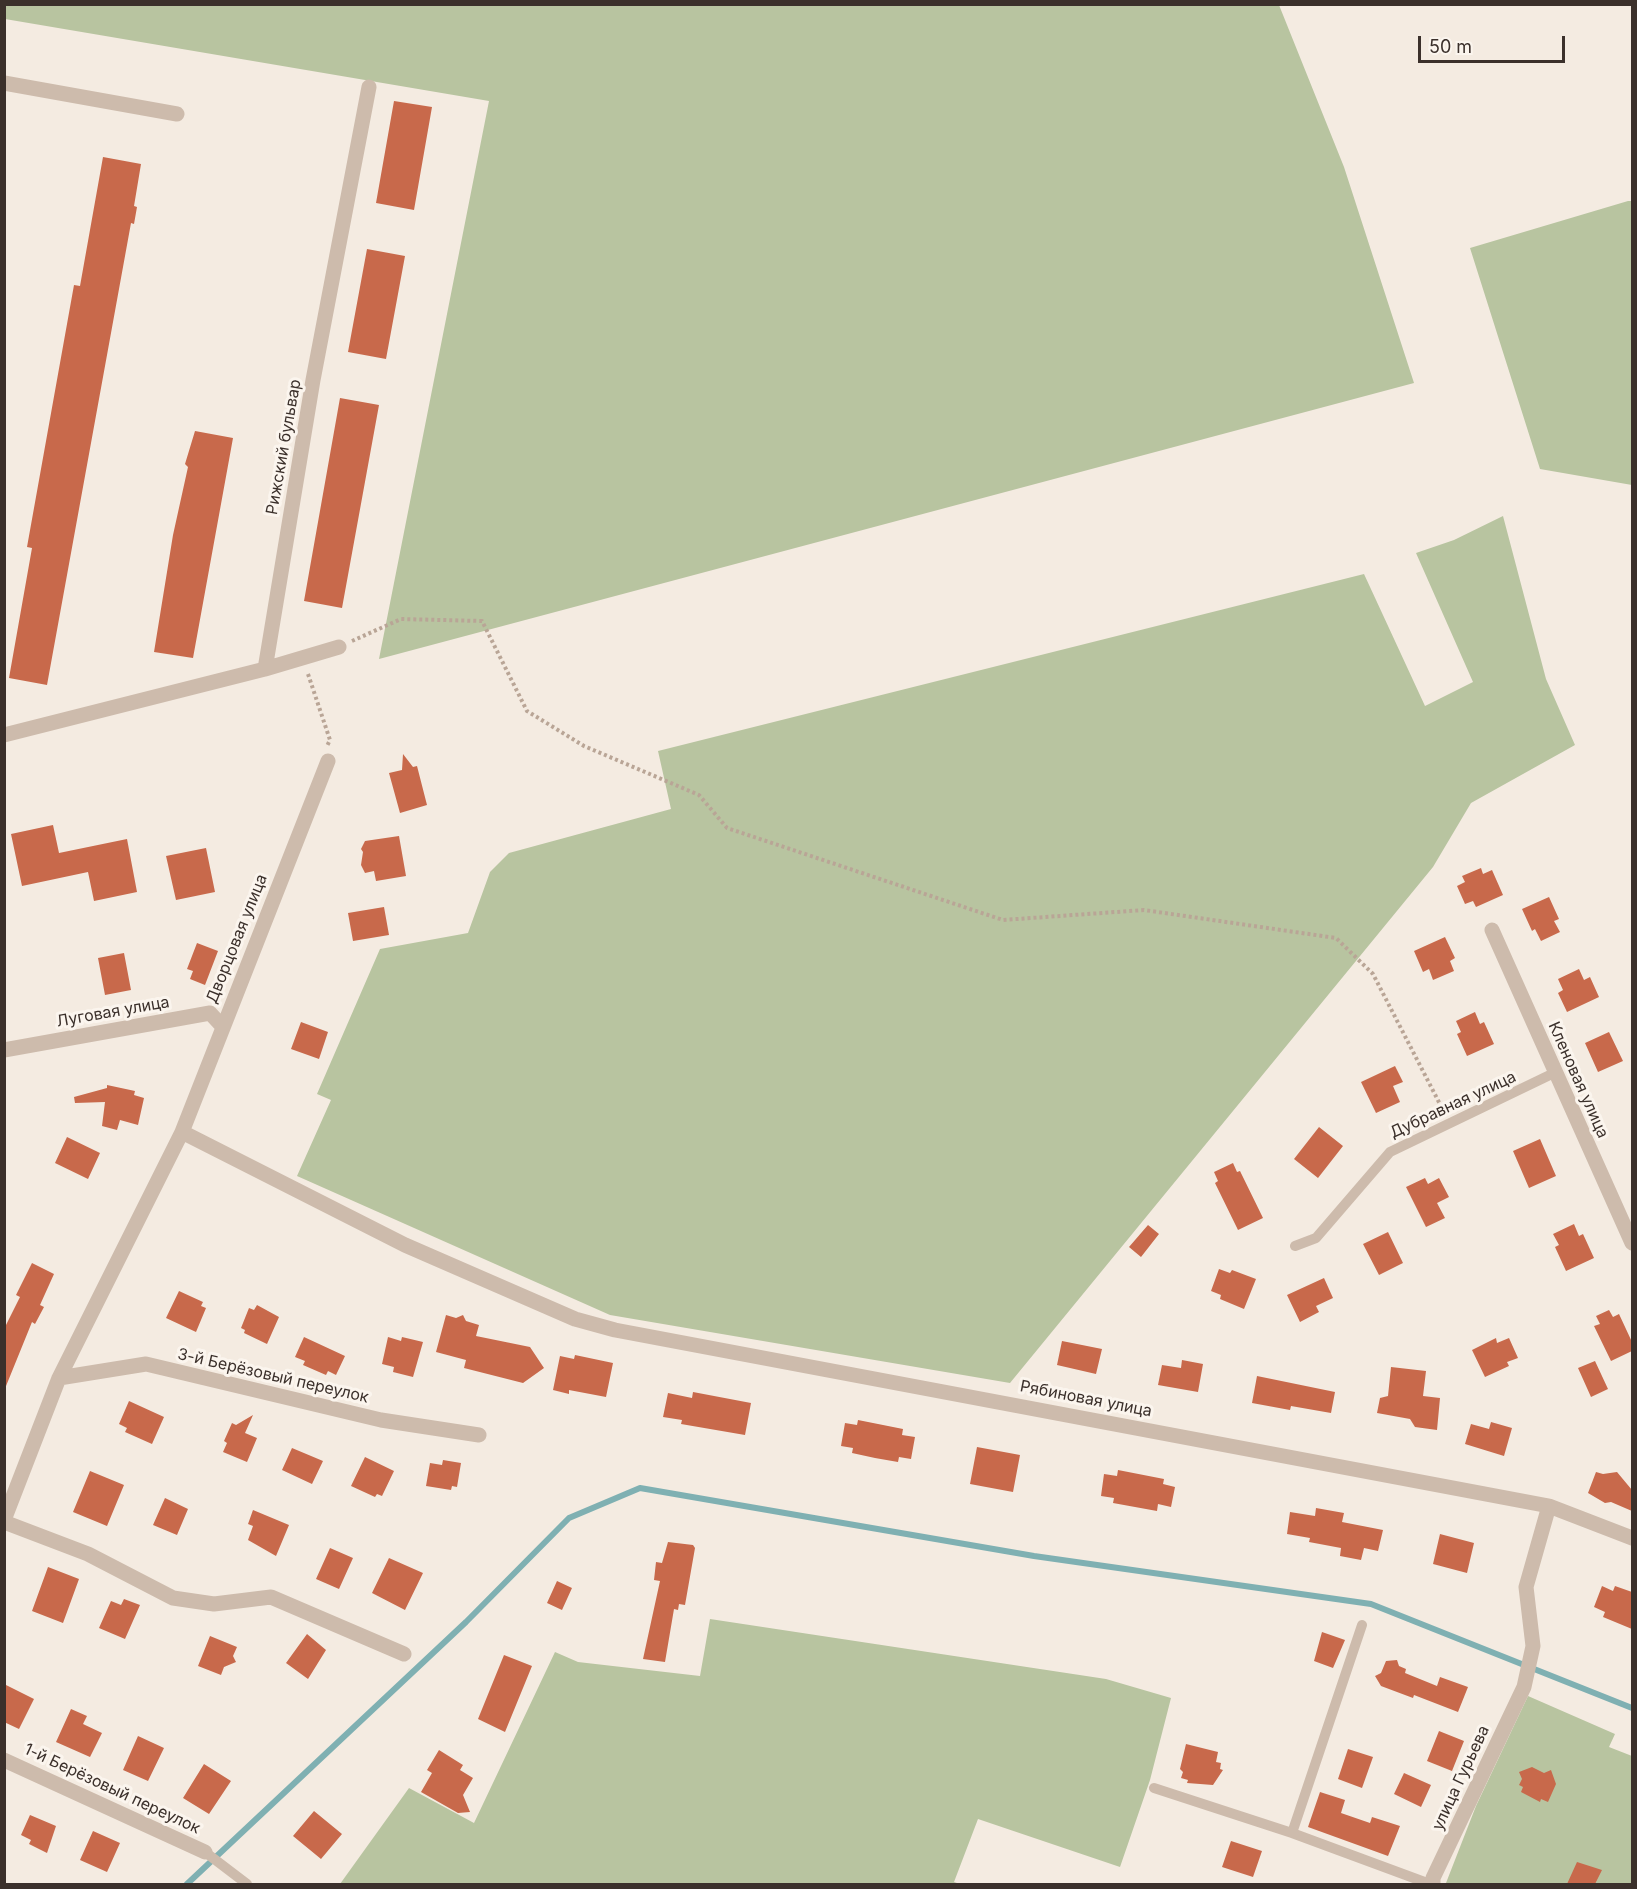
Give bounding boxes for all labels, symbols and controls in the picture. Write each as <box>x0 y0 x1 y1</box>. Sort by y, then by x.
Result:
scale bar <box>1421 24 1568 62</box>
text: 50 m <box>1429 36 1472 57</box>
street label: Рижский бульвар <box>263 378 305 516</box>
street label: Дворцовая улица <box>202 872 272 1006</box>
street label: Луговая улица <box>55 993 171 1031</box>
street label: Кленовая улица <box>1544 1019 1612 1141</box>
street label: Дубравная улица <box>1387 1067 1519 1143</box>
street label: 3-й Берёзовый переулок <box>176 1345 370 1407</box>
street label: Рябиновая улица <box>1018 1377 1154 1421</box>
street label: улица Гурьева <box>1428 1723 1494 1833</box>
street label: 1-й Берёзовый переулок <box>21 1740 203 1838</box>

